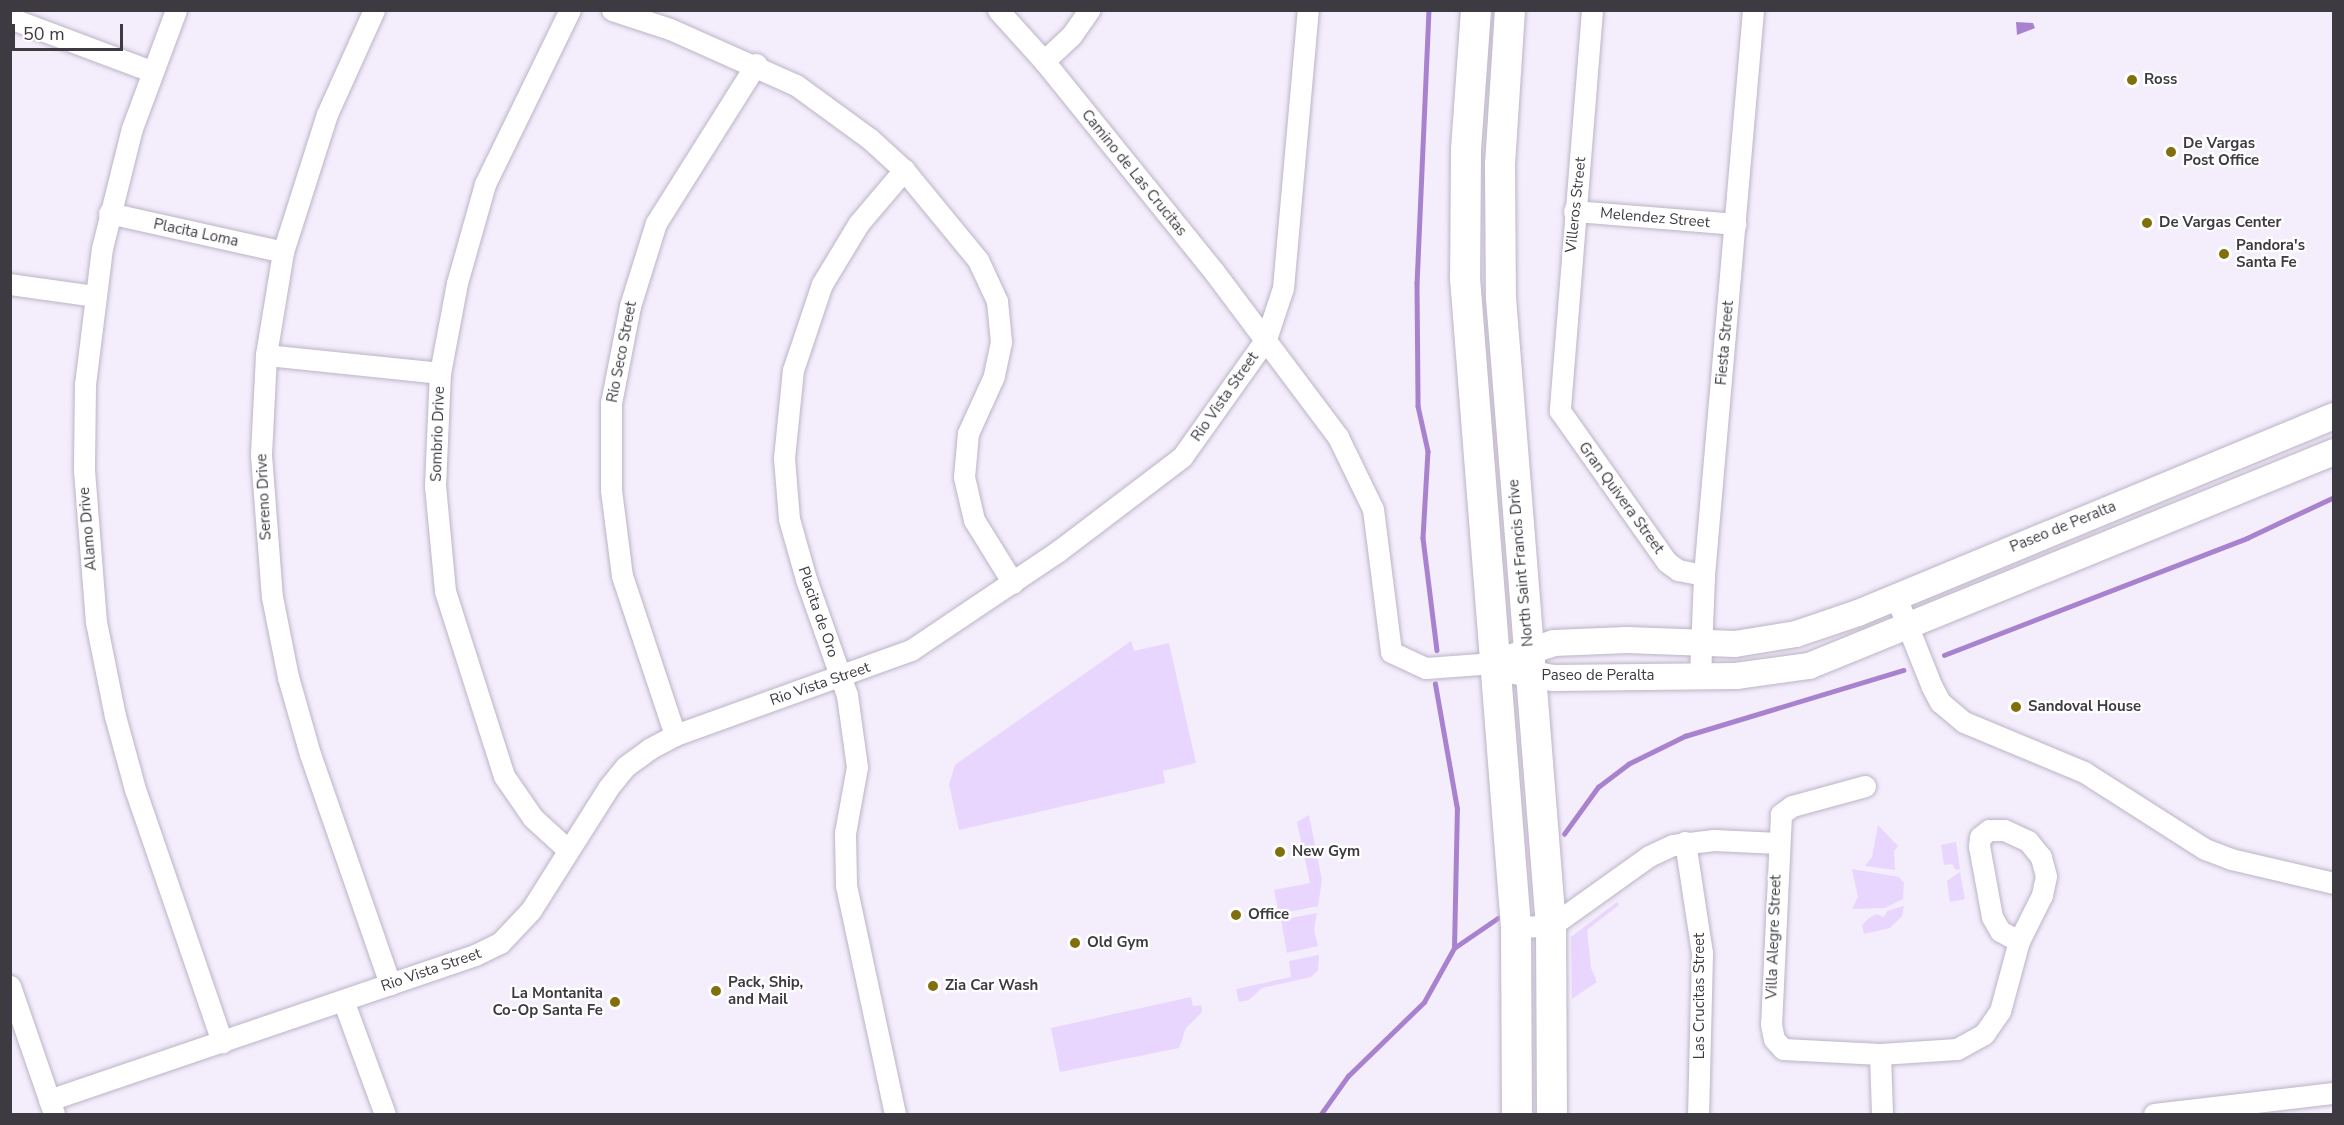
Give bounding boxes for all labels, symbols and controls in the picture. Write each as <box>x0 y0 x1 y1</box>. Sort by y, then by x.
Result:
scale bar <box>15 12 126 50</box>
text: 50 m <box>23 22 65 46</box>
place label: Ross <box>2144 71 2177 89</box>
marker: Ross <box>2125 73 2139 87</box>
street label: Camino de Las Crucitas <box>1078 106 1190 240</box>
place label: De Vargas Post Office <box>2183 134 2259 169</box>
marker: De Vargas Post Office <box>2164 145 2178 159</box>
street label: Villeros Street <box>1562 156 1590 254</box>
street label: Melendez Street <box>1599 204 1711 232</box>
place label: De Vargas Center <box>2159 214 2281 232</box>
street label: Placita Loma <box>152 215 240 251</box>
marker: De Vargas Center <box>2140 216 2154 230</box>
place label: Pandora's Santa Fe <box>2236 236 2305 271</box>
marker: Pandora's Santa Fe <box>2217 247 2231 261</box>
street label: Rio Seco Street <box>603 300 641 404</box>
street label: Fiesta Street <box>1712 300 1738 386</box>
street label: Rio Vista Street <box>1188 349 1262 445</box>
street label: Sombrio Drive <box>427 386 449 482</box>
street label: Gran Quivera Street <box>1574 439 1668 557</box>
street label: Sereno Drive <box>253 453 275 541</box>
street label: North Saint Francis Drive <box>1505 479 1537 647</box>
street label: Alamo Drive <box>75 486 101 572</box>
street label: Paseo de Peralta <box>2007 497 2119 557</box>
street label: Placita de Oro <box>794 564 842 660</box>
street label: Rio Vista Street <box>768 658 872 710</box>
street label: Paseo de Peralta <box>1542 667 1654 685</box>
place label: Sandoval House <box>2028 698 2141 716</box>
marker: Sandoval House <box>2009 700 2023 714</box>
place label: New Gym <box>1292 843 1360 861</box>
marker: New Gym <box>1273 845 1287 859</box>
street label: Villa Alegre Street <box>1763 874 1785 1000</box>
place label: Office <box>1248 906 1289 924</box>
marker: Office <box>1229 908 1243 922</box>
street label: Las Crucitas Street <box>1691 933 1709 1059</box>
place label: Old Gym <box>1087 934 1149 952</box>
marker: Old Gym <box>1068 936 1082 950</box>
street label: Rio Vista Street <box>379 944 483 996</box>
place label: Pack, Ship, and Mail <box>728 973 803 1008</box>
place label: Zia Car Wash <box>945 977 1038 995</box>
marker: Zia Car Wash <box>926 979 940 993</box>
place label: La Montanita Co-Op Santa Fe <box>492 984 603 1019</box>
marker: Pack, Ship, and Mail <box>709 984 723 998</box>
marker: La Montanita Co-Op Santa Fe <box>608 995 622 1009</box>

